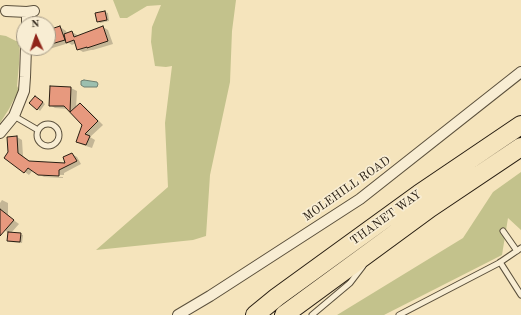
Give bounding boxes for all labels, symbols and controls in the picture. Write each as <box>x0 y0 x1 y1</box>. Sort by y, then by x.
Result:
north arrow <box>16 16 56 56</box>
text: N <box>31 19 40 30</box>
street label: MOLEHILL ROAD <box>301 154 393 224</box>
street label: THANET WAY <box>348 187 424 249</box>

